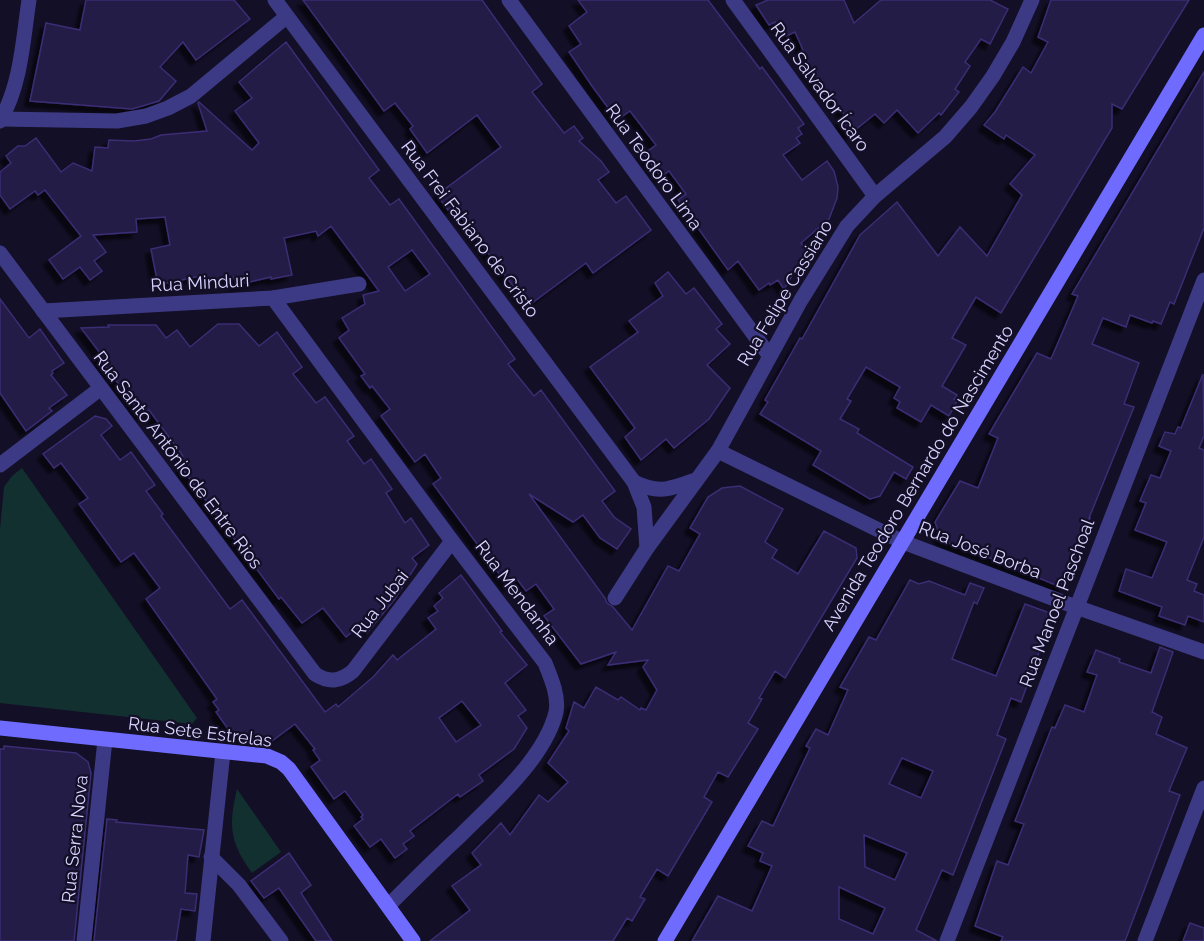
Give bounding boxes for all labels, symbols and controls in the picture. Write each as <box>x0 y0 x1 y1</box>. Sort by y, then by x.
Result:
street label: Rua Salvador Ícaro <box>767 18 875 156</box>
street label: Rua Teodoro Lima <box>602 100 707 234</box>
street label: Rua Frei Fabiano de Cristo <box>397 136 544 321</box>
street label: Rua Felipe Cassiano <box>733 216 837 370</box>
street label: Rua Minduri <box>150 269 250 296</box>
street label: Avenida Teodoro Bernardo do Nascimento <box>818 321 1018 634</box>
street label: Rua Santo Antônio de Entre Rios <box>90 347 267 573</box>
street label: Rua Manoel Paschoal <box>1015 516 1098 690</box>
street label: Rua José Borba <box>916 517 1044 582</box>
street label: Rua Mendanha <box>471 536 563 649</box>
street label: Rua Jubai <box>347 566 413 642</box>
street label: Rua Sete Estrelas <box>127 712 273 751</box>
street label: Rua Serra Nova <box>57 774 92 904</box>

